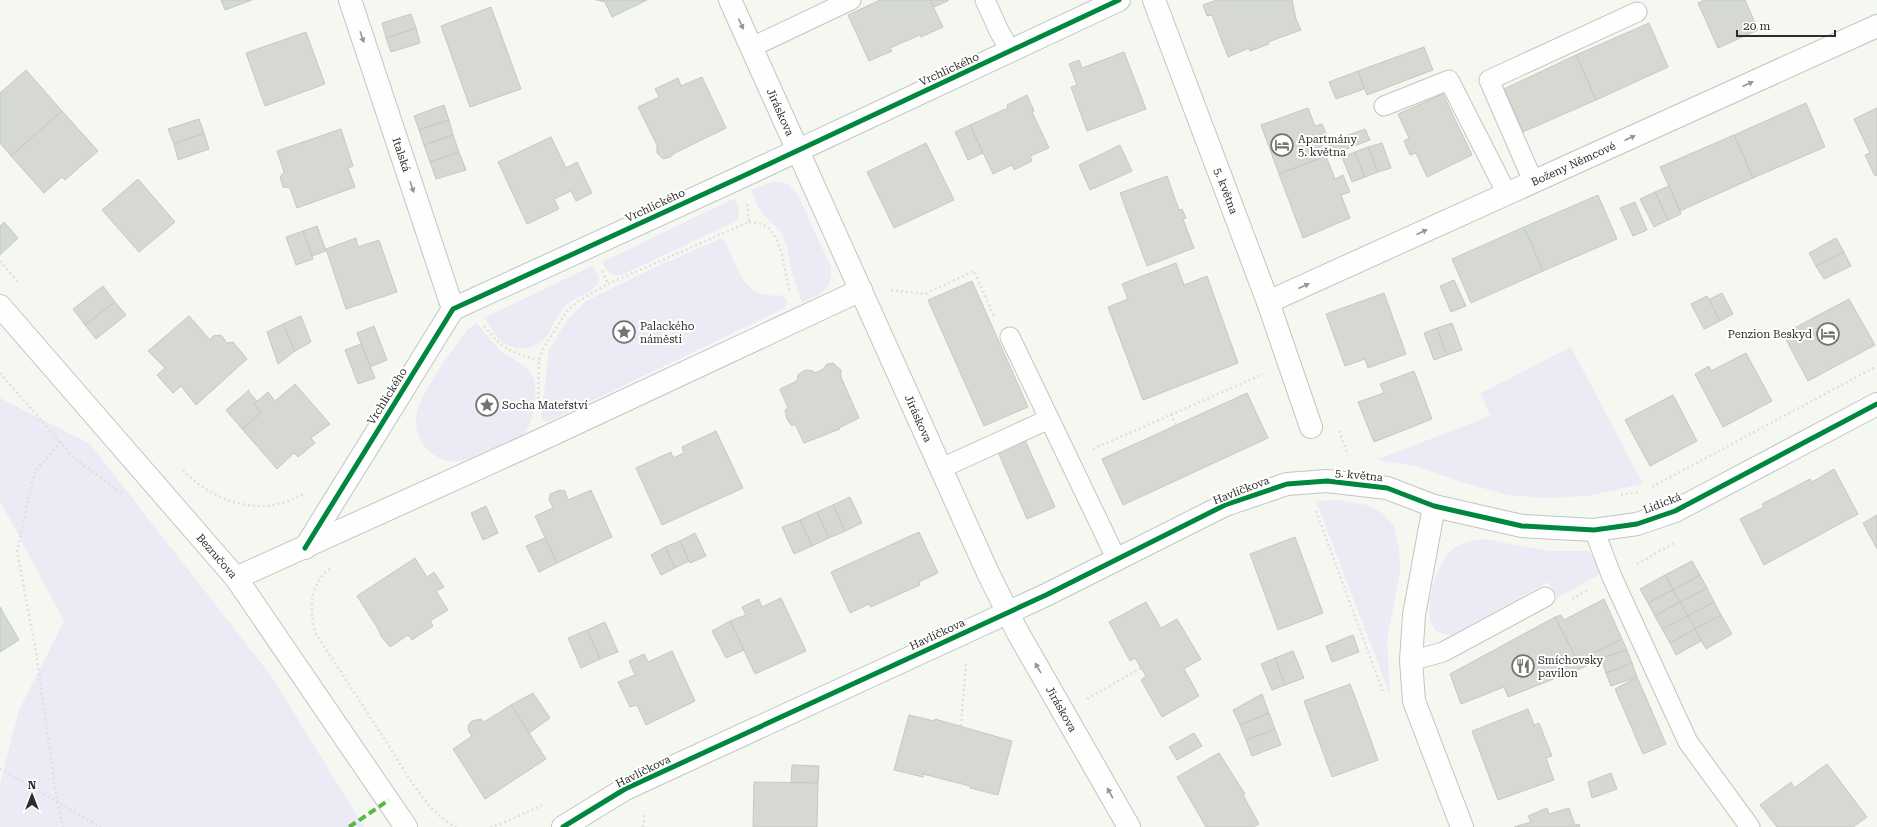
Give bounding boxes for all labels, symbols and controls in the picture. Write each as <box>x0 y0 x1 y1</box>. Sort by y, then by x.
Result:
scale bar <box>1737 12 1835 38</box>
one-way arrow <box>738 18 744 29</box>
text: 20 m <box>1743 19 1770 33</box>
one-way arrow <box>359 31 365 43</box>
street label: Vrchlického <box>917 50 981 89</box>
one-way arrow <box>1742 81 1754 87</box>
street label: Jiráskova <box>764 87 796 138</box>
hotel icon: Apartmány 5. května <box>1269 132 1295 158</box>
place label: Apartmány 5. května <box>1298 133 1357 159</box>
one-way arrow <box>1624 135 1635 141</box>
street label: Italská <box>389 136 413 174</box>
street label: Boženy Němcové <box>1529 139 1618 189</box>
street label: 5. května <box>1211 166 1240 216</box>
one-way arrow <box>409 181 415 193</box>
street label: Vrchlického <box>623 186 687 225</box>
one-way arrow <box>1417 229 1428 235</box>
one-way arrow <box>1298 283 1309 289</box>
place icon: Palackého náměstí <box>611 319 637 345</box>
place label: Palackého náměstí <box>640 320 695 346</box>
hotel icon: Penzion Beskyd <box>1815 321 1841 347</box>
place label: Penzion Beskyd <box>1728 328 1812 341</box>
street label: Vrchlického <box>365 365 410 427</box>
place icon: Socha Mateřství <box>474 392 500 418</box>
street label: Jiráskova <box>902 393 934 445</box>
place label: Socha Mateřství <box>502 399 588 412</box>
street label: 5. května <box>1334 467 1384 484</box>
street label: Havlíčkova <box>1211 474 1271 507</box>
street label: Lidická <box>1641 490 1683 517</box>
street label: Bezručova <box>194 531 239 581</box>
street label: Havlíčkova <box>908 616 967 653</box>
restaurant icon: Smíchovsky pavilon <box>1510 653 1536 679</box>
place label: Smíchovsky pavilon <box>1538 654 1604 680</box>
one-way arrow <box>1035 662 1042 674</box>
street label: Jiráskova <box>1043 684 1079 734</box>
street label: Havlíčkova <box>614 753 673 790</box>
north arrow <box>12 775 52 815</box>
text: N <box>28 779 37 792</box>
one-way arrow <box>1106 787 1113 799</box>

